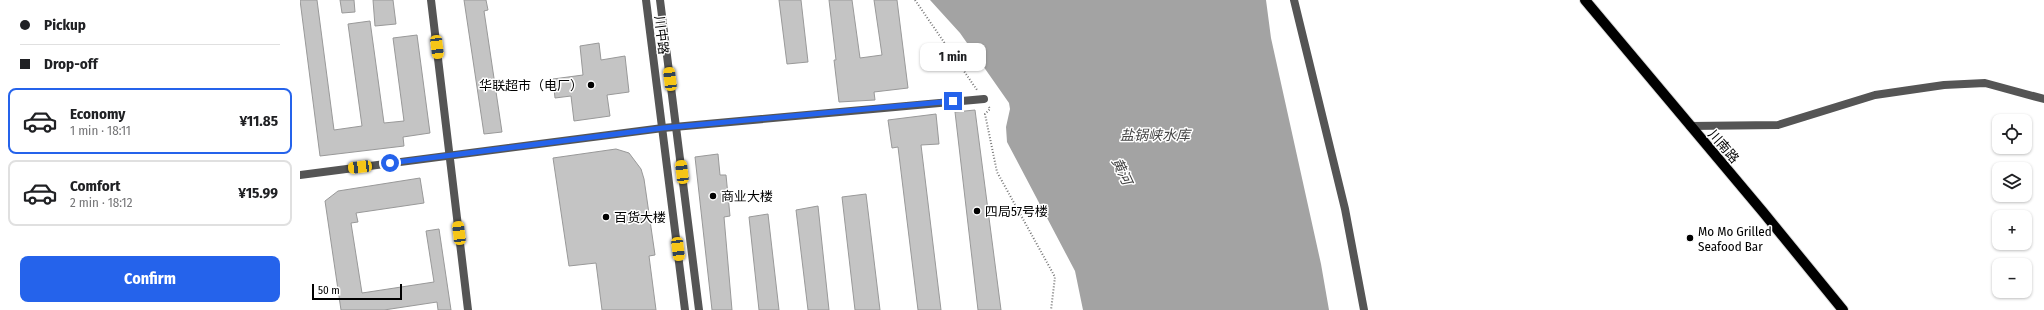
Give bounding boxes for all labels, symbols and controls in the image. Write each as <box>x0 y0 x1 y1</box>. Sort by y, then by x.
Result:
street label: 川中路 <box>652 15 671 55</box>
text: Pickup <box>44 16 86 34</box>
car <box>430 34 444 60</box>
callout: 1 min <box>920 43 986 71</box>
text: 1 min <box>939 49 967 64</box>
text: Drop-off <box>44 55 98 73</box>
car <box>663 66 677 92</box>
place label: 华联超市（电厂） <box>479 78 583 93</box>
marker: 华联超市（电厂） <box>586 80 596 90</box>
route end <box>944 92 962 110</box>
icon: car <box>22 103 58 139</box>
text: Economy <box>70 105 125 123</box>
text: ¥11.85 <box>240 112 278 130</box>
map controls <box>1992 114 2032 298</box>
button: locate <box>1992 114 2032 154</box>
text: 1 min · 18:11 <box>70 123 131 138</box>
water label: 盐锅峡水库 <box>1120 127 1192 144</box>
street label: 川南路 <box>1705 127 1742 166</box>
route start <box>381 154 399 172</box>
water label: 黄河 <box>1108 155 1136 190</box>
car <box>675 159 689 185</box>
car <box>347 160 373 174</box>
button: layers <box>1992 162 2032 202</box>
icon: car <box>22 175 58 211</box>
text: Comfort <box>70 177 121 195</box>
text: ¥15.99 <box>238 184 278 202</box>
place label: 商业大楼 <box>721 189 773 204</box>
marker: 商业大楼 <box>708 191 718 201</box>
text: 2 min · 18:12 <box>70 195 132 210</box>
place label: 四局57号楼 <box>985 204 1048 219</box>
marker: 四局57号楼 <box>972 206 982 216</box>
place label: 百货大楼 <box>614 210 666 225</box>
button: + <box>1992 210 2032 250</box>
marker: 百货大楼 <box>601 212 611 222</box>
car <box>452 220 466 246</box>
place label: Mo Mo Grilled Seafood Bar <box>1698 224 1772 254</box>
marker: Mo Mo Grilled Seafood Bar <box>1685 233 1695 243</box>
car <box>671 236 685 262</box>
button: Confirm <box>20 256 280 302</box>
button: − <box>1992 258 2032 298</box>
scale bar <box>312 282 402 301</box>
text: 50 m <box>318 284 340 297</box>

